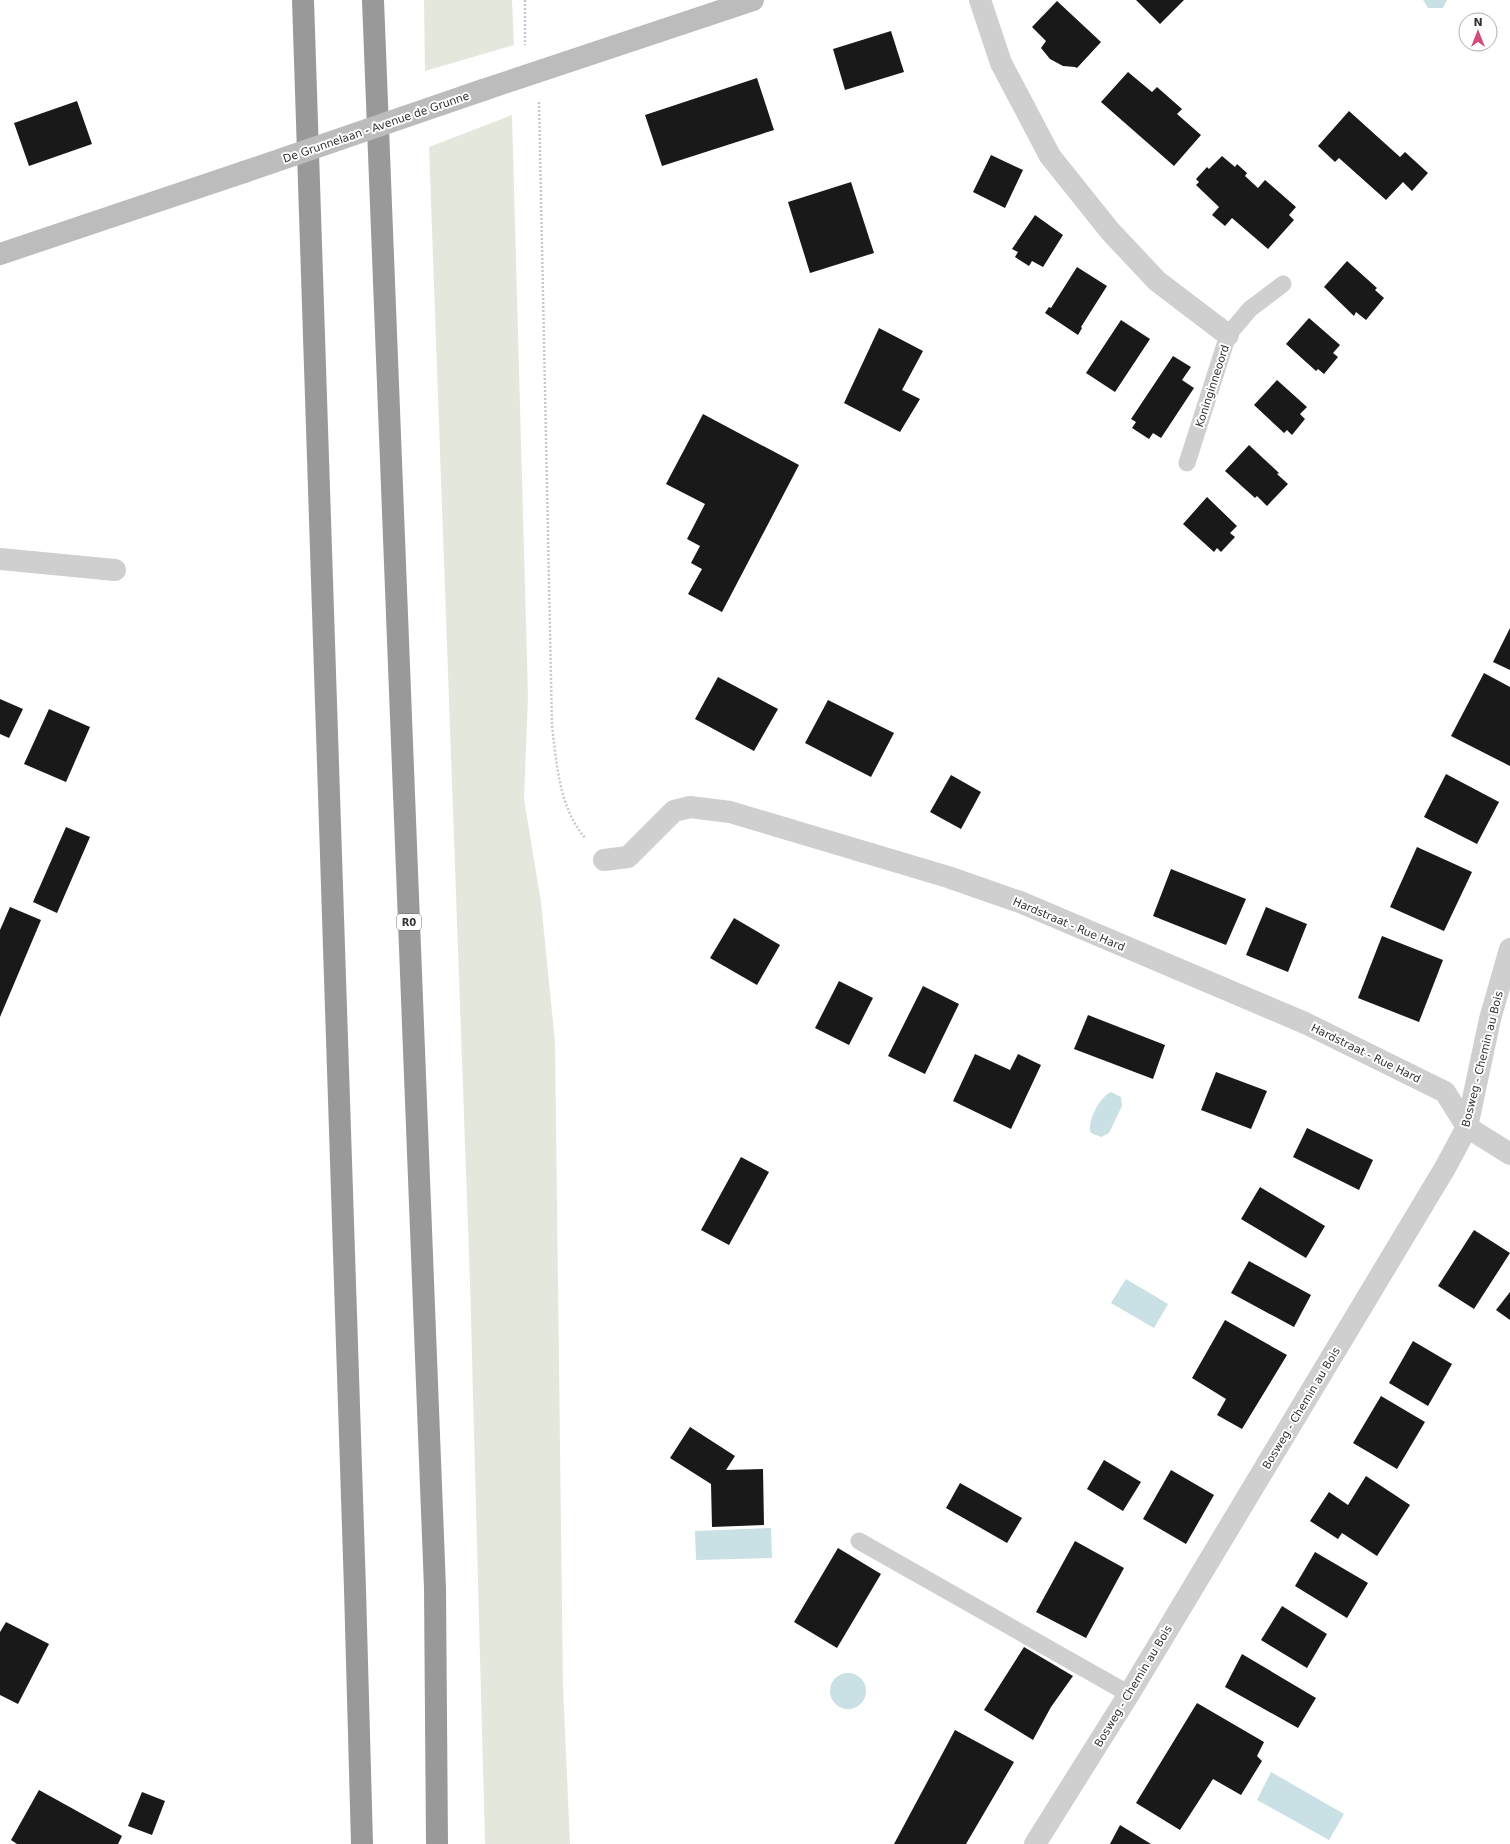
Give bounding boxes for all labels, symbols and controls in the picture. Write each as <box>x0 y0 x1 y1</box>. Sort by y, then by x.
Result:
north arrow <box>1458 12 1498 52</box>
text: N <box>1473 16 1483 29</box>
street label: De Grunnelaan - Avenue de Grunne <box>281 89 471 166</box>
street label: Koninginneoord <box>1193 343 1232 429</box>
street label: Hardstraat - Rue Hard <box>1011 895 1127 954</box>
road number: R0 <box>397 914 421 930</box>
street label: Bosweg - Chemin au Bois <box>1459 990 1506 1128</box>
street label: Hardstraat - Rue Hard <box>1309 1021 1423 1086</box>
street label: Bosweg - Chemin au Bois <box>1260 1345 1343 1471</box>
street label: Bosweg - Chemin au Bois <box>1092 1623 1175 1749</box>

